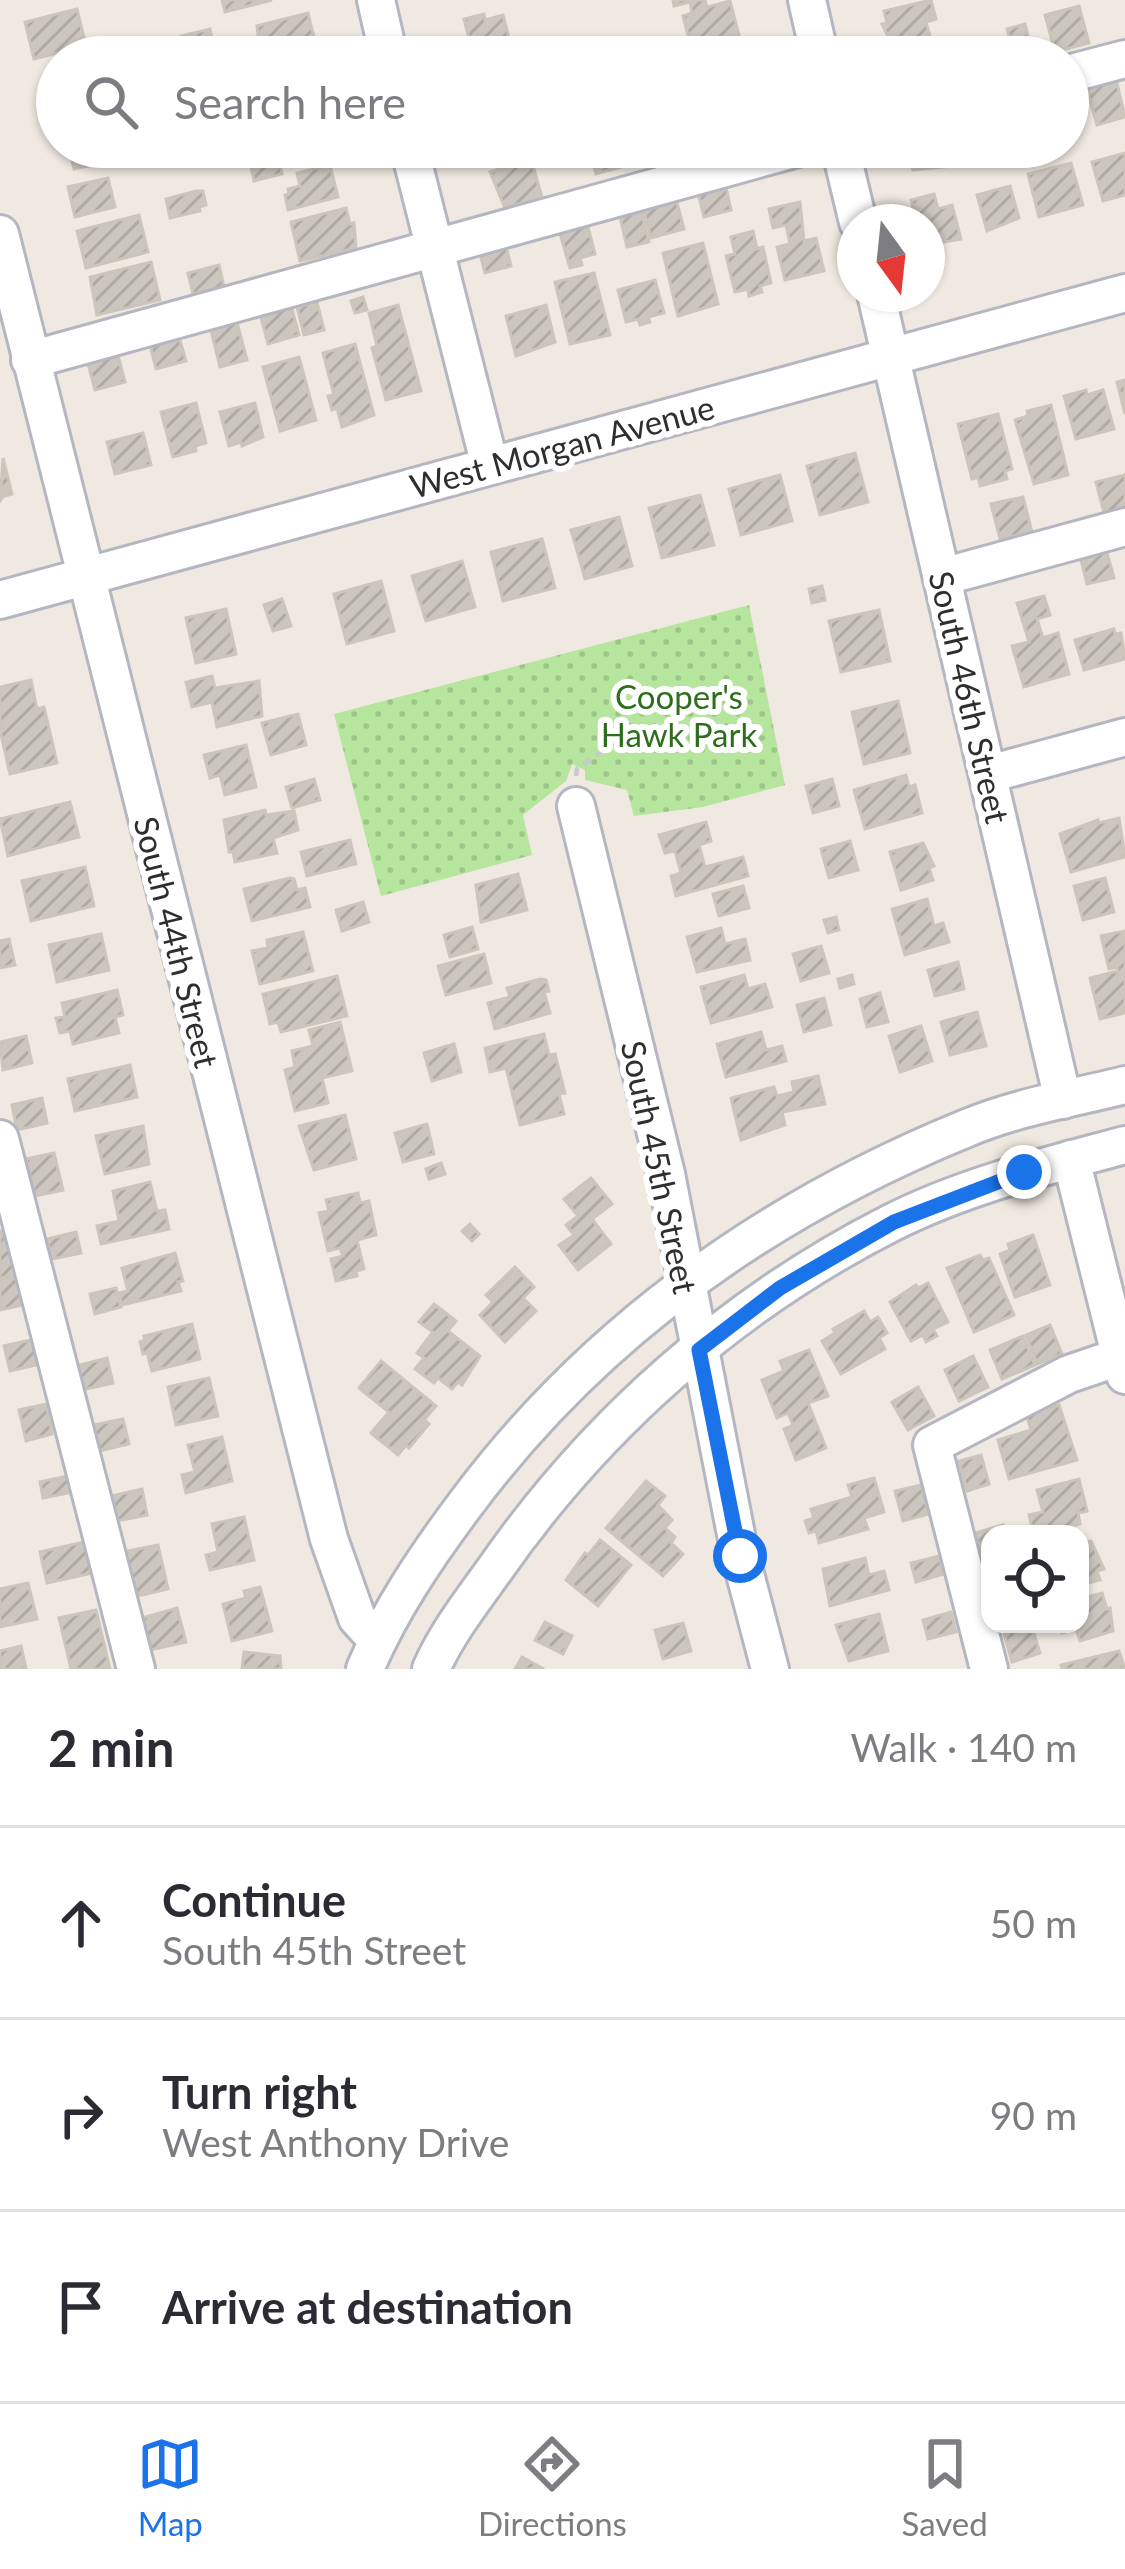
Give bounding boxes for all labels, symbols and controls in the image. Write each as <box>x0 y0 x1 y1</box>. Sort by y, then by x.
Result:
search box <box>36 36 1089 168</box>
icon: search <box>78 69 144 135</box>
text: Search here <box>174 75 406 129</box>
north arrow <box>837 204 945 312</box>
street label: West Morgan Avenue <box>405 386 719 506</box>
street label: South 46th Street <box>922 567 1018 827</box>
park label: Cooper's Hawk Park <box>601 676 758 754</box>
street label: South 44th Street <box>126 812 228 1072</box>
street label: South 45th Street <box>614 1037 706 1297</box>
route end <box>997 1145 1051 1199</box>
map controls <box>981 1525 1089 1633</box>
button: locate <box>981 1525 1089 1633</box>
route start <box>713 1529 767 1583</box>
text: 2 min <box>48 1717 174 1778</box>
text: Walk · 140 m <box>850 1724 1077 1770</box>
text: Continue <box>162 1873 346 1927</box>
icon: ahead <box>48 1890 114 1956</box>
text: 50 m <box>990 1900 1077 1946</box>
text: South 45th Street <box>162 1927 466 1973</box>
text: Turn right <box>162 2065 357 2119</box>
icon: right <box>48 2082 114 2148</box>
text: 90 m <box>990 2092 1077 2138</box>
text: West Anthony Drive <box>162 2119 509 2165</box>
icon: arrive <box>48 2274 114 2340</box>
text: Arrive at destination <box>162 2280 573 2334</box>
tab: Map <box>137 2431 203 2543</box>
tab: Directions <box>478 2431 627 2543</box>
tab: Saved <box>901 2431 988 2543</box>

